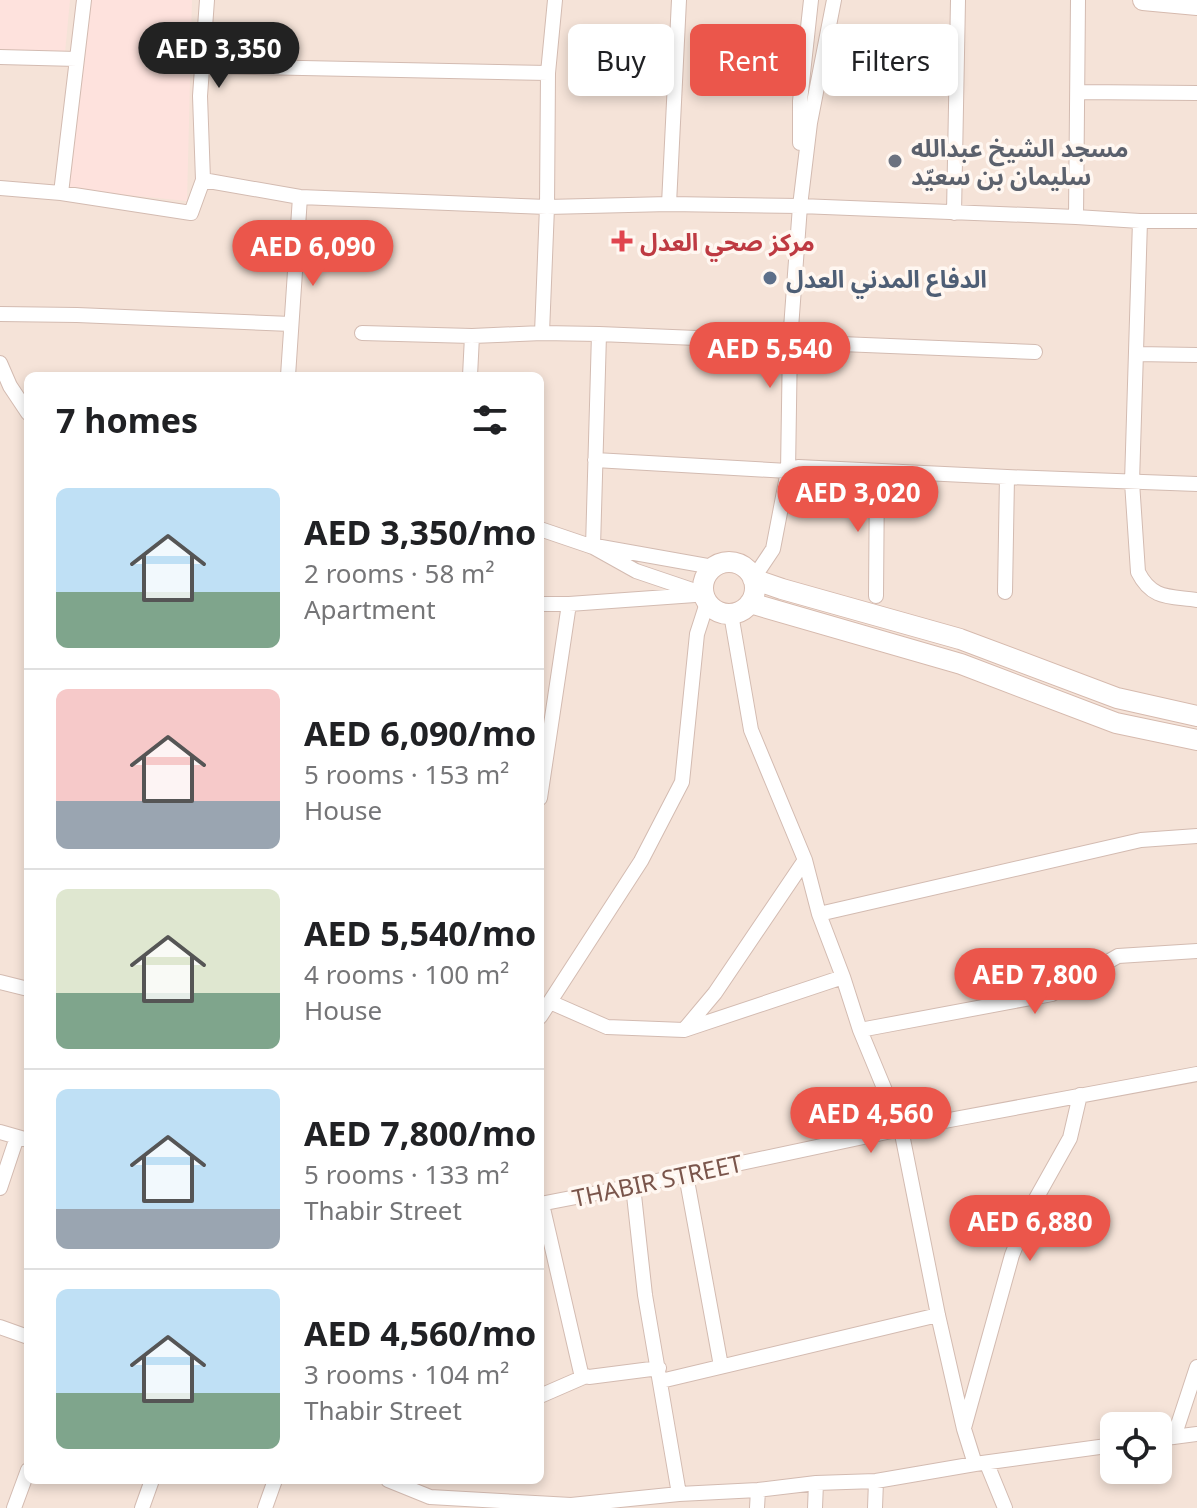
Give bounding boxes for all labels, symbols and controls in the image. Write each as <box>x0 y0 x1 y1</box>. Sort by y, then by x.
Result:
pin: AED 3,350 <box>127 22 311 90</box>
chip: Buy <box>568 24 674 96</box>
chip: Rent <box>690 24 806 96</box>
chip: Filters <box>822 24 958 96</box>
text: AED 3,350 <box>156 30 282 66</box>
place label: مسجد الشيخ عبدالله سليمان بن سعيّد <box>911 131 1129 192</box>
marker: مسجد الشيخ عبدالله سليمان بن سعيّد <box>886 152 904 170</box>
pin: AED 6,090 <box>221 220 405 288</box>
place label: مركز صحي العدل <box>640 225 815 262</box>
text: AED 6,090 <box>250 228 376 264</box>
marker: مركز صحي العدل <box>611 230 633 252</box>
place label: الدفاع المدني العدل <box>786 262 987 299</box>
marker: الدفاع المدني العدل <box>761 269 779 287</box>
pin: AED 5,540 <box>678 322 862 390</box>
text: AED 5,540 <box>707 330 833 366</box>
text: 7 homes <box>56 397 198 443</box>
icon: filters <box>468 398 512 442</box>
pin: AED 3,020 <box>766 466 950 534</box>
text: AED 3,020 <box>795 474 921 510</box>
text: AED 3,350/mo <box>304 509 536 555</box>
icon: home <box>120 520 216 616</box>
text: 2 rooms · 58 m² <box>304 555 494 591</box>
text: Apartment <box>304 591 436 627</box>
text: AED 6,090/mo <box>304 710 536 756</box>
icon: home <box>120 721 216 817</box>
text: 5 rooms · 153 m² <box>304 756 509 792</box>
text: House <box>304 792 382 828</box>
text: AED 5,540/mo <box>304 910 536 956</box>
icon: home <box>120 921 216 1017</box>
pin: AED 7,800 <box>943 948 1127 1016</box>
text: 4 rooms · 100 m² <box>304 956 509 992</box>
text: AED 7,800 <box>972 956 1098 992</box>
text: House <box>304 992 382 1028</box>
pin: AED 4,560 <box>779 1087 963 1155</box>
text: AED 4,560 <box>808 1095 934 1131</box>
text: AED 7,800/mo <box>304 1110 536 1156</box>
icon: home <box>120 1121 216 1217</box>
street label: THABIR STREET <box>569 1146 746 1214</box>
text: 5 rooms · 133 m² <box>304 1156 509 1192</box>
text: Thabir Street <box>304 1192 462 1228</box>
pin: AED 6,880 <box>938 1195 1122 1263</box>
text: AED 6,880 <box>967 1203 1093 1239</box>
text: AED 4,560/mo <box>304 1310 536 1356</box>
icon: home <box>120 1321 216 1417</box>
text: 3 rooms · 104 m² <box>304 1356 509 1392</box>
text: Thabir Street <box>304 1392 462 1428</box>
map controls <box>1100 1412 1172 1484</box>
button: locate <box>1100 1412 1172 1484</box>

